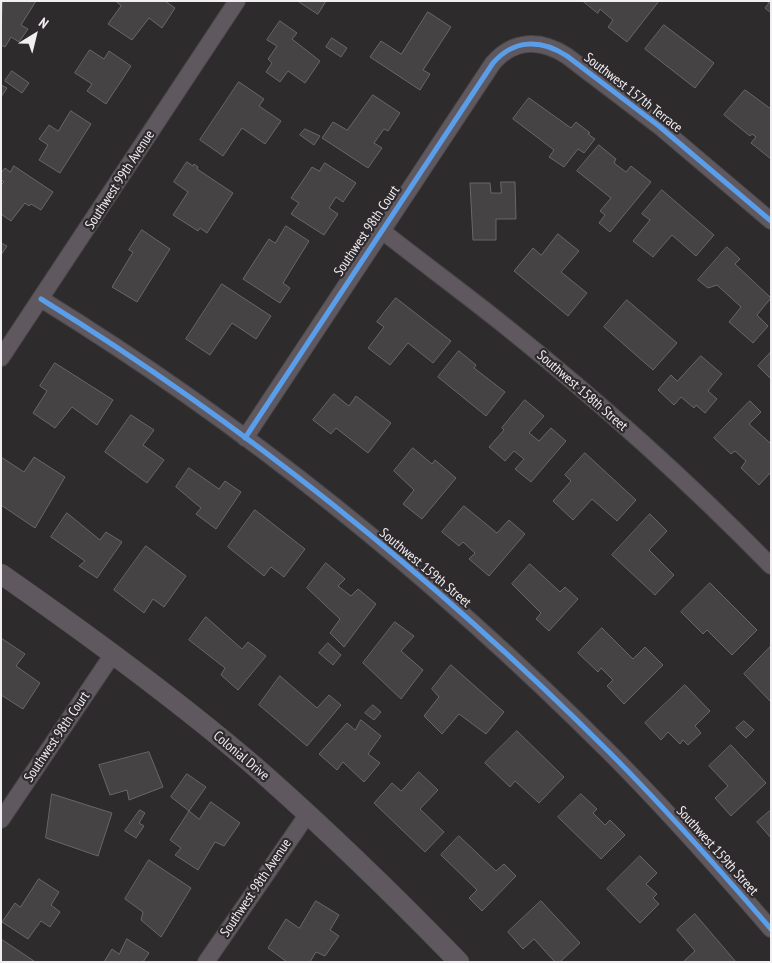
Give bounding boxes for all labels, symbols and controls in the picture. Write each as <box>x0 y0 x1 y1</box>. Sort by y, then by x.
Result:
north arrow <box>10 10 60 60</box>
text: N <box>35 13 52 32</box>
street label: Southwest 157th Terrace <box>581 50 685 136</box>
street label: Southwest 99th Avenue <box>82 127 158 233</box>
street label: Southwest 98th Court <box>331 183 403 279</box>
street label: Southwest 158th Street <box>533 347 631 435</box>
street label: Southwest 159th Street <box>376 525 474 611</box>
street label: Southwest 98th Court <box>21 689 93 785</box>
street label: Colonial Drive <box>210 728 272 784</box>
street label: Southwest 159th Street <box>672 803 762 899</box>
street label: Southwest 98th Avenue <box>217 836 295 940</box>

